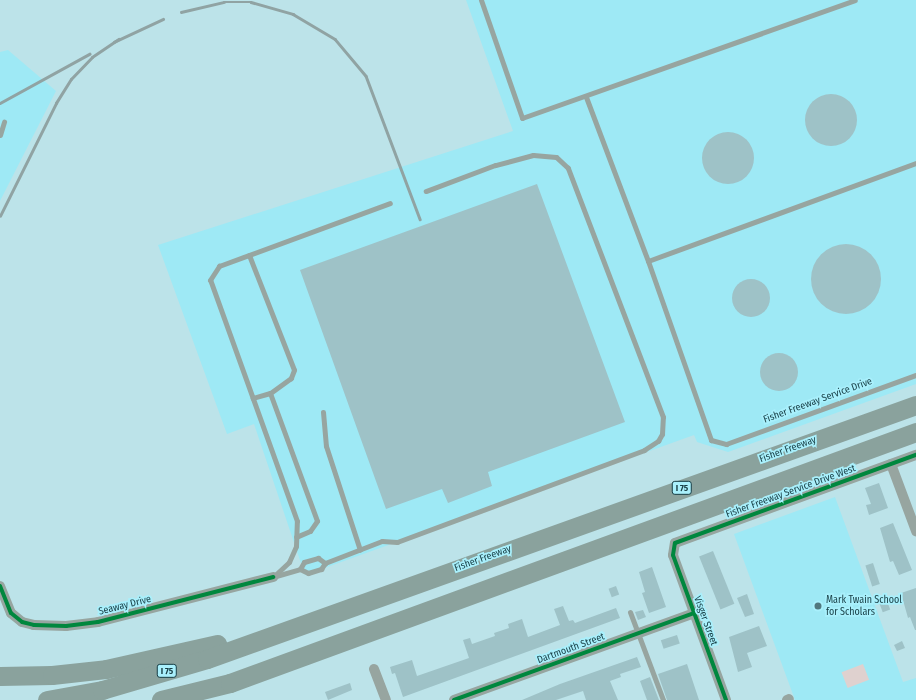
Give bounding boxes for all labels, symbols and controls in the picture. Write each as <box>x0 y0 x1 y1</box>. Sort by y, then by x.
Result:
street label: Fisher Freeway Service Drive <box>762 376 874 426</box>
street label: Fisher Freeway <box>758 434 818 466</box>
street label: Fisher Freeway Service Drive West <box>725 463 857 521</box>
road number: I 75 <box>671 481 693 495</box>
street label: Fisher Freeway <box>453 543 513 575</box>
street label: Seaway Drive <box>97 594 153 618</box>
place label: Mark Twain School for Scholars <box>826 594 902 618</box>
street label: Visger Street <box>691 595 719 647</box>
marker: Mark Twain School for Scholars <box>813 601 823 611</box>
street label: Dartmouth Street <box>536 631 606 667</box>
road number: I 75 <box>156 664 178 678</box>

